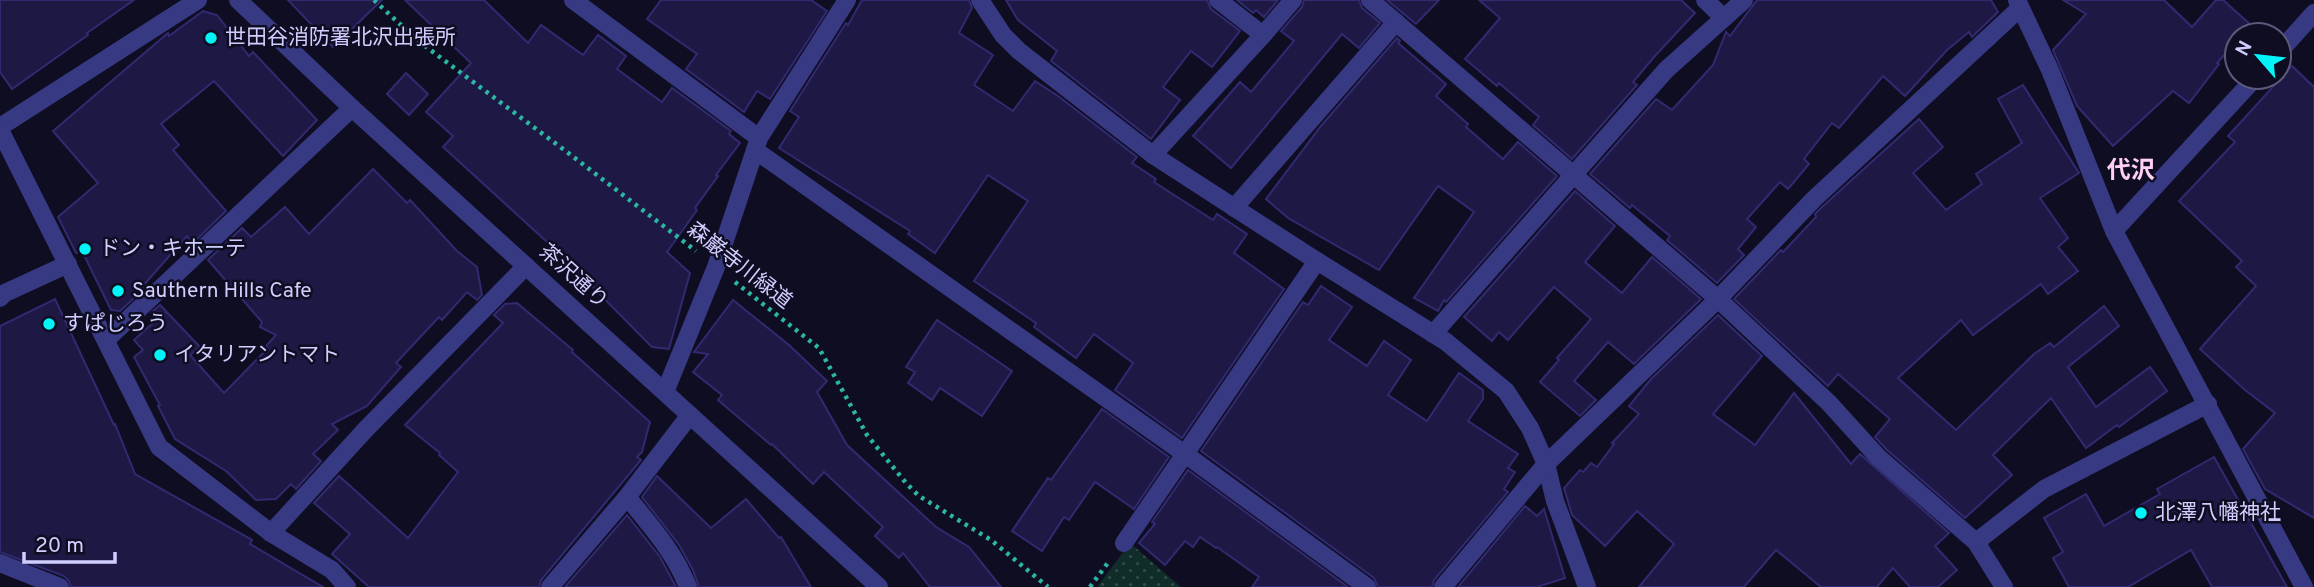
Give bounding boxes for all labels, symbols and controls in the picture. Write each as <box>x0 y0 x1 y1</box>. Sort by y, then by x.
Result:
north arrow <box>2223 21 2293 91</box>
place label: 世田谷消防署北沢出張所 <box>225 25 456 52</box>
marker: 世田谷消防署北沢出張所 <box>203 30 219 46</box>
text: N <box>2231 37 2259 61</box>
district label: 代沢 <box>2107 157 2155 187</box>
street label: 森巌寺川緑道 <box>681 217 797 315</box>
place label: ドン・キホーテ <box>99 236 246 263</box>
street label: 茶沢通り <box>533 239 613 315</box>
marker: ドン・キホーテ <box>77 241 93 257</box>
place label: Sauthern Hills Cafe <box>132 278 312 305</box>
marker: Sauthern Hills Cafe <box>110 283 126 299</box>
place label: すぱじろう <box>63 311 168 338</box>
marker: すぱじろう <box>41 316 57 332</box>
place label: イタリアントマト <box>174 342 340 369</box>
marker: イタリアントマト <box>152 347 168 363</box>
place label: 北澤八幡神社 <box>2155 500 2281 527</box>
marker: 北澤八幡神社 <box>2133 505 2149 521</box>
scale bar <box>24 520 116 564</box>
text: 20 m <box>35 533 84 560</box>

